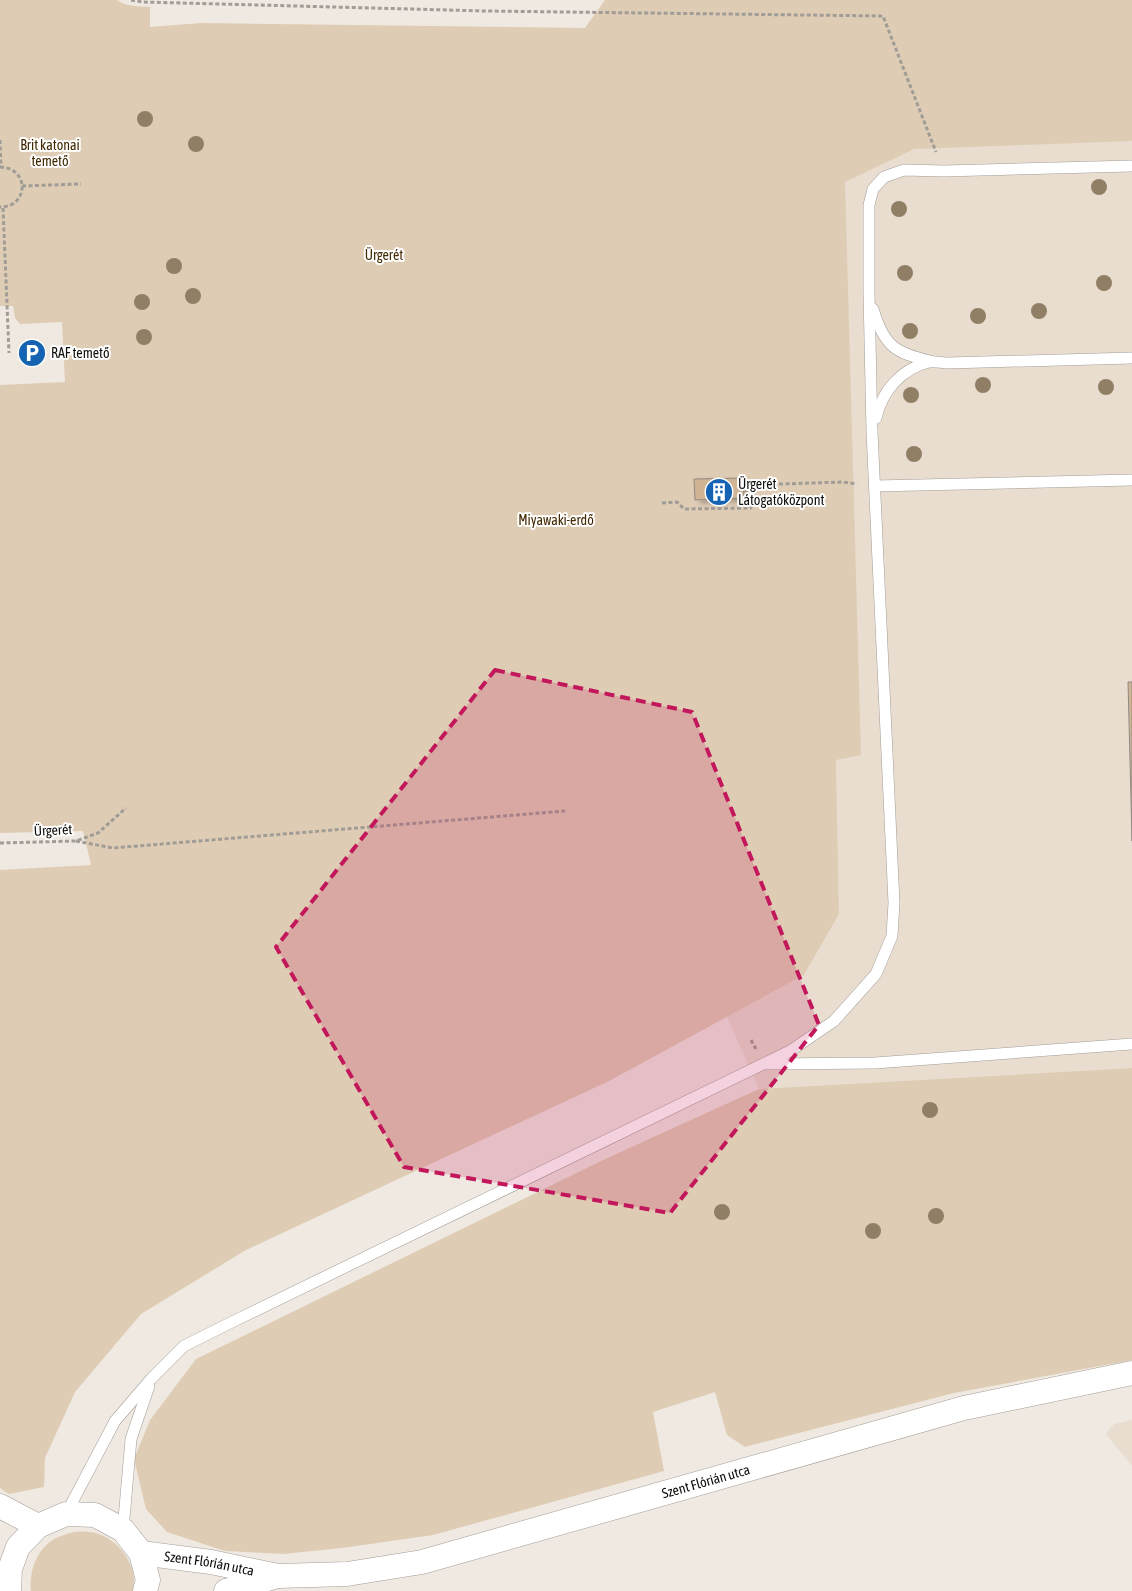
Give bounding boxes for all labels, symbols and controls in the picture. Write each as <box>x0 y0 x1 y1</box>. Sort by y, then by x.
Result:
park label: Brit katonai temető <box>20 137 80 169</box>
park label: Ürgerét <box>365 247 403 263</box>
parking icon: RAF temető <box>17 338 47 368</box>
place label: RAF temető <box>51 345 110 361</box>
place label: Ürgerét Látogatóközpont <box>738 476 825 508</box>
building icon: Ürgerét Látogatóközpont <box>704 477 734 507</box>
park label: Miyawaki-erdő <box>518 512 594 528</box>
street label: Ürgerét <box>33 821 73 839</box>
street label: Szent Flórián utca <box>660 1461 752 1501</box>
street label: Szent Flórián utca <box>163 1548 256 1579</box>

